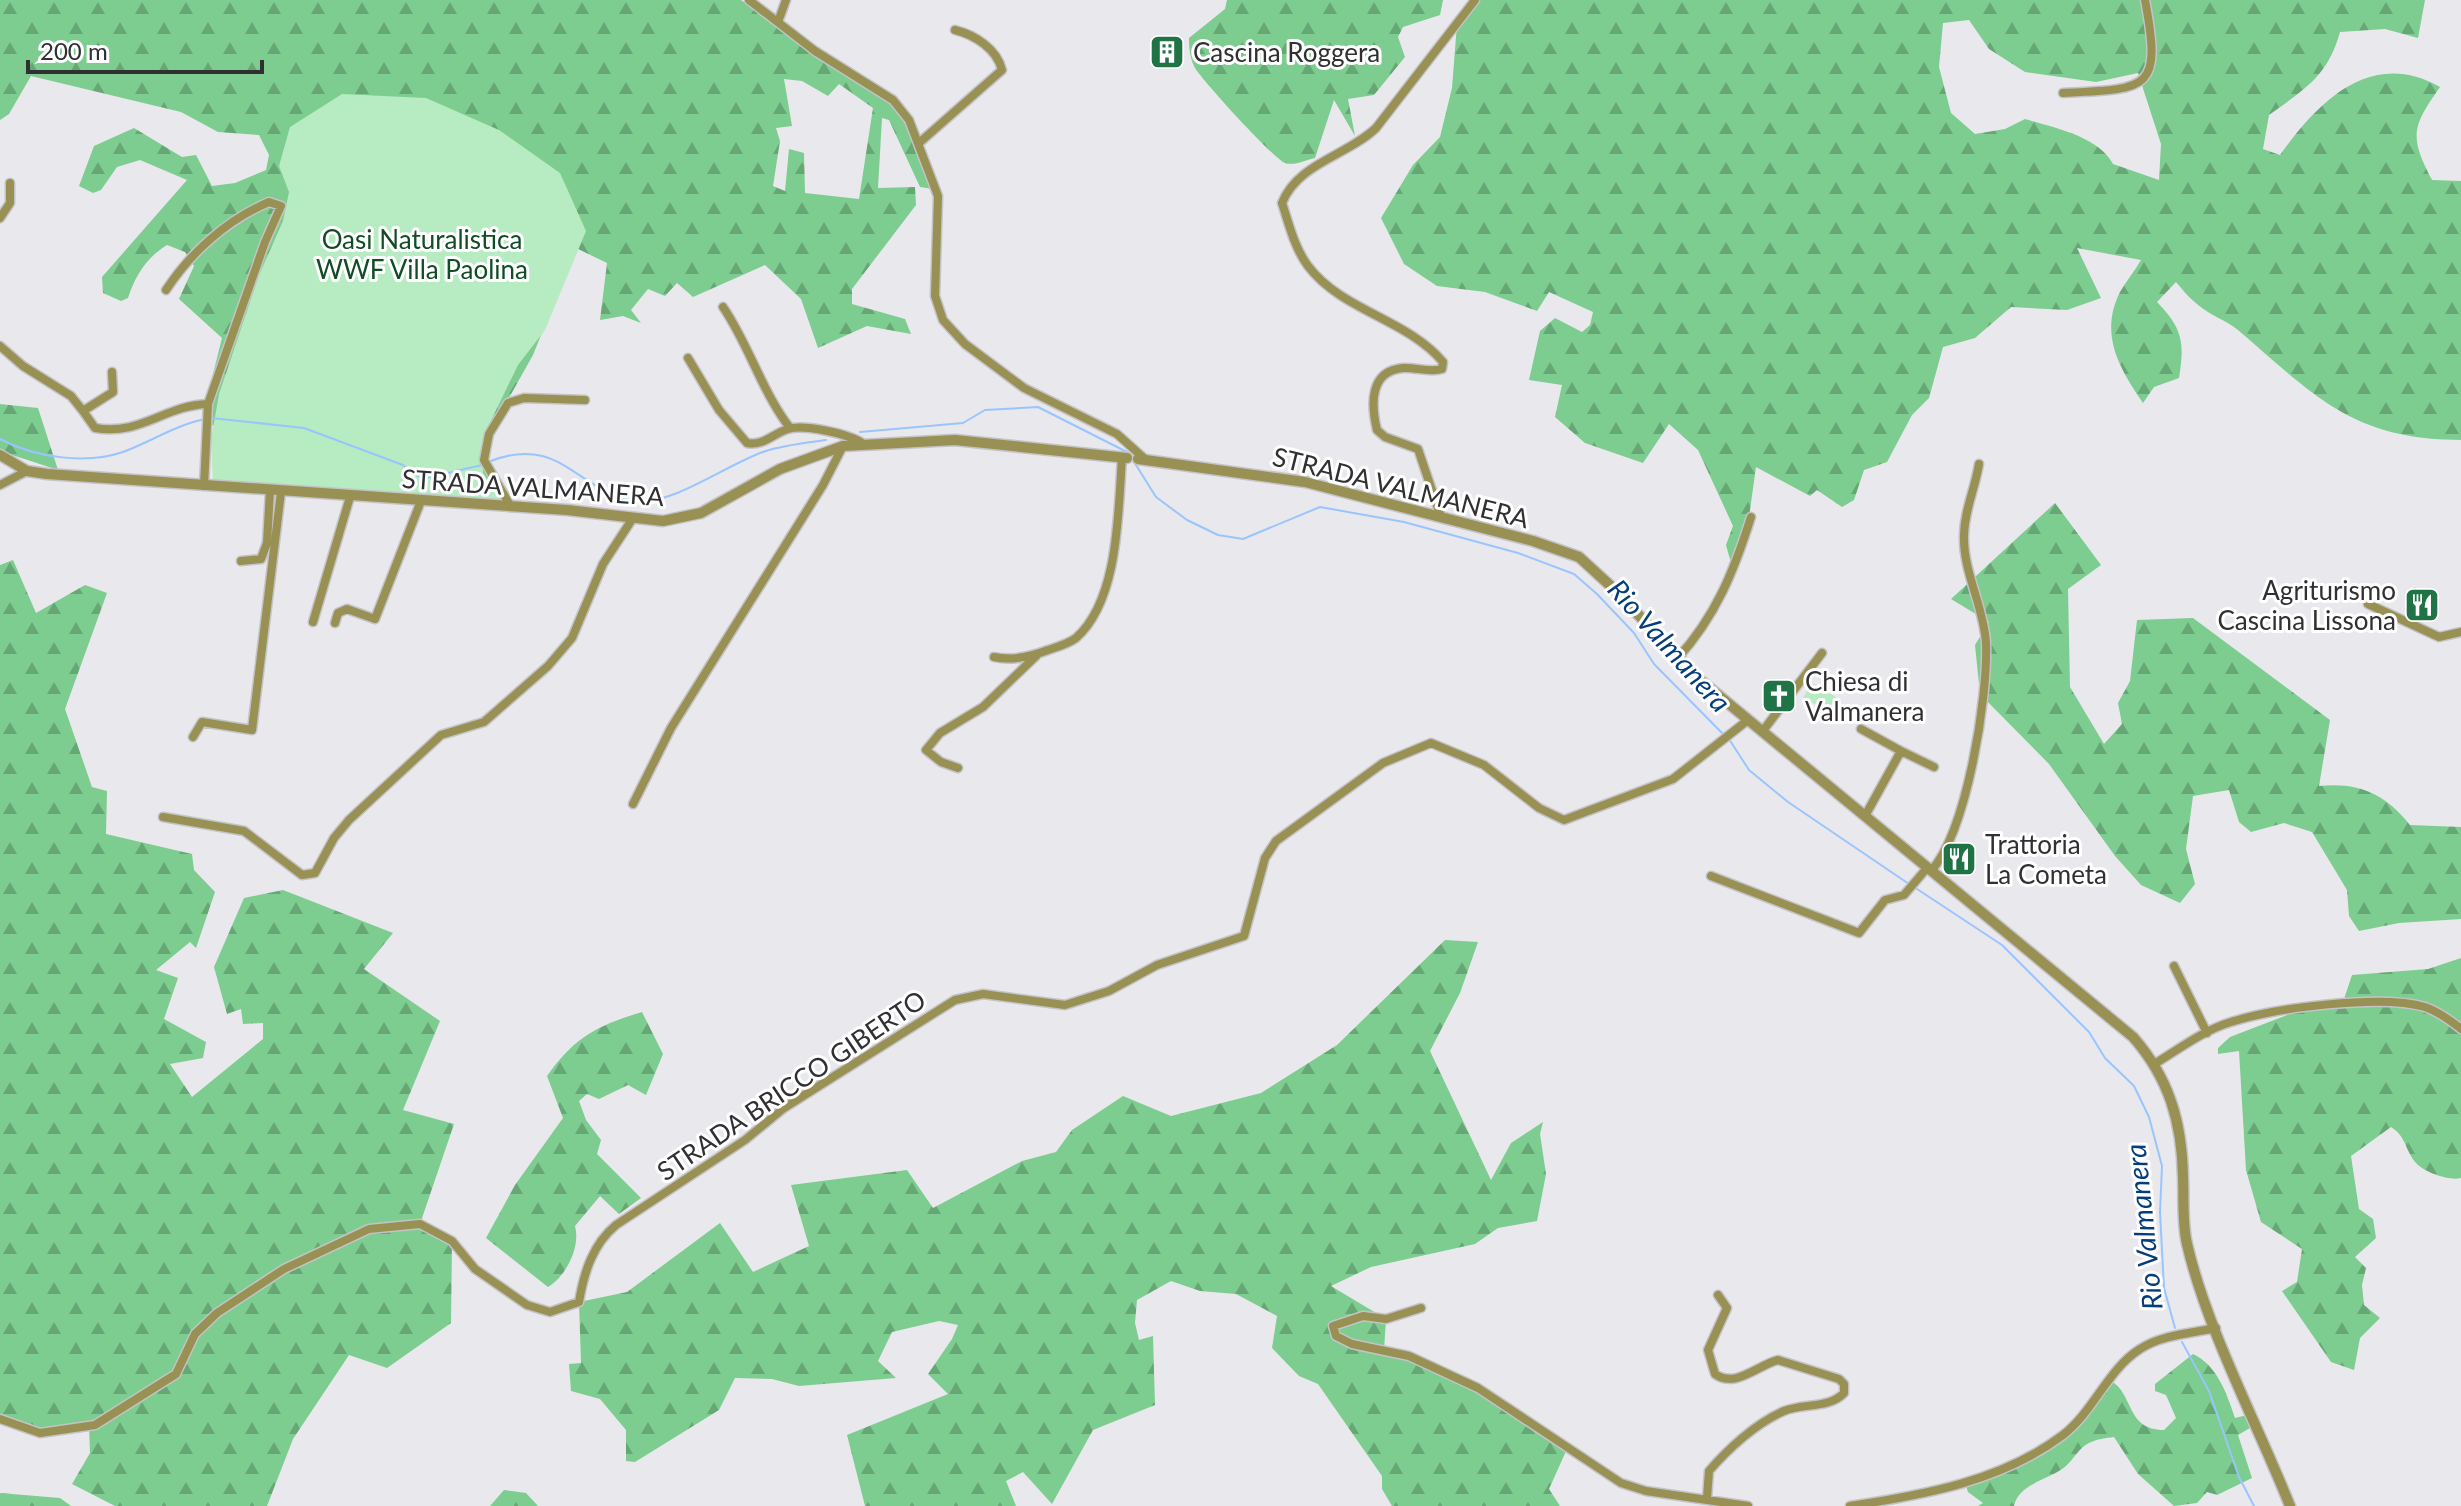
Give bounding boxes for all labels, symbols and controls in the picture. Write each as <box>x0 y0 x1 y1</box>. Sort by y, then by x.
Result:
scale bar <box>28 24 262 74</box>
building icon: Cascina Roggera <box>1148 33 1186 71</box>
text: 200 m <box>40 36 108 65</box>
place label: Cascina Roggera <box>1193 36 1380 68</box>
park label: Oasi Naturalistica WWF Villa Paolina <box>316 223 528 285</box>
street label: STRADA VALMANERA <box>1270 440 1533 534</box>
street label: STRADA VALMANERA <box>401 462 666 512</box>
water label: Rio Valmanera <box>1602 572 1738 718</box>
place label: Agriturismo Cascina Lissona <box>2217 574 2396 636</box>
restaurant icon: Agriturismo Cascina Lissona <box>2403 586 2441 624</box>
place label: Chiesa di Valmanera <box>1805 665 1924 727</box>
church icon: Chiesa di Valmanera <box>1760 677 1798 715</box>
place label: Trattoria La Cometa <box>1985 828 2107 890</box>
restaurant icon: Trattoria La Cometa <box>1940 840 1978 878</box>
street label: STRADA BRICCO GIBERTO <box>651 983 931 1187</box>
water label: Rio Valmanera <box>2117 1142 2169 1312</box>

